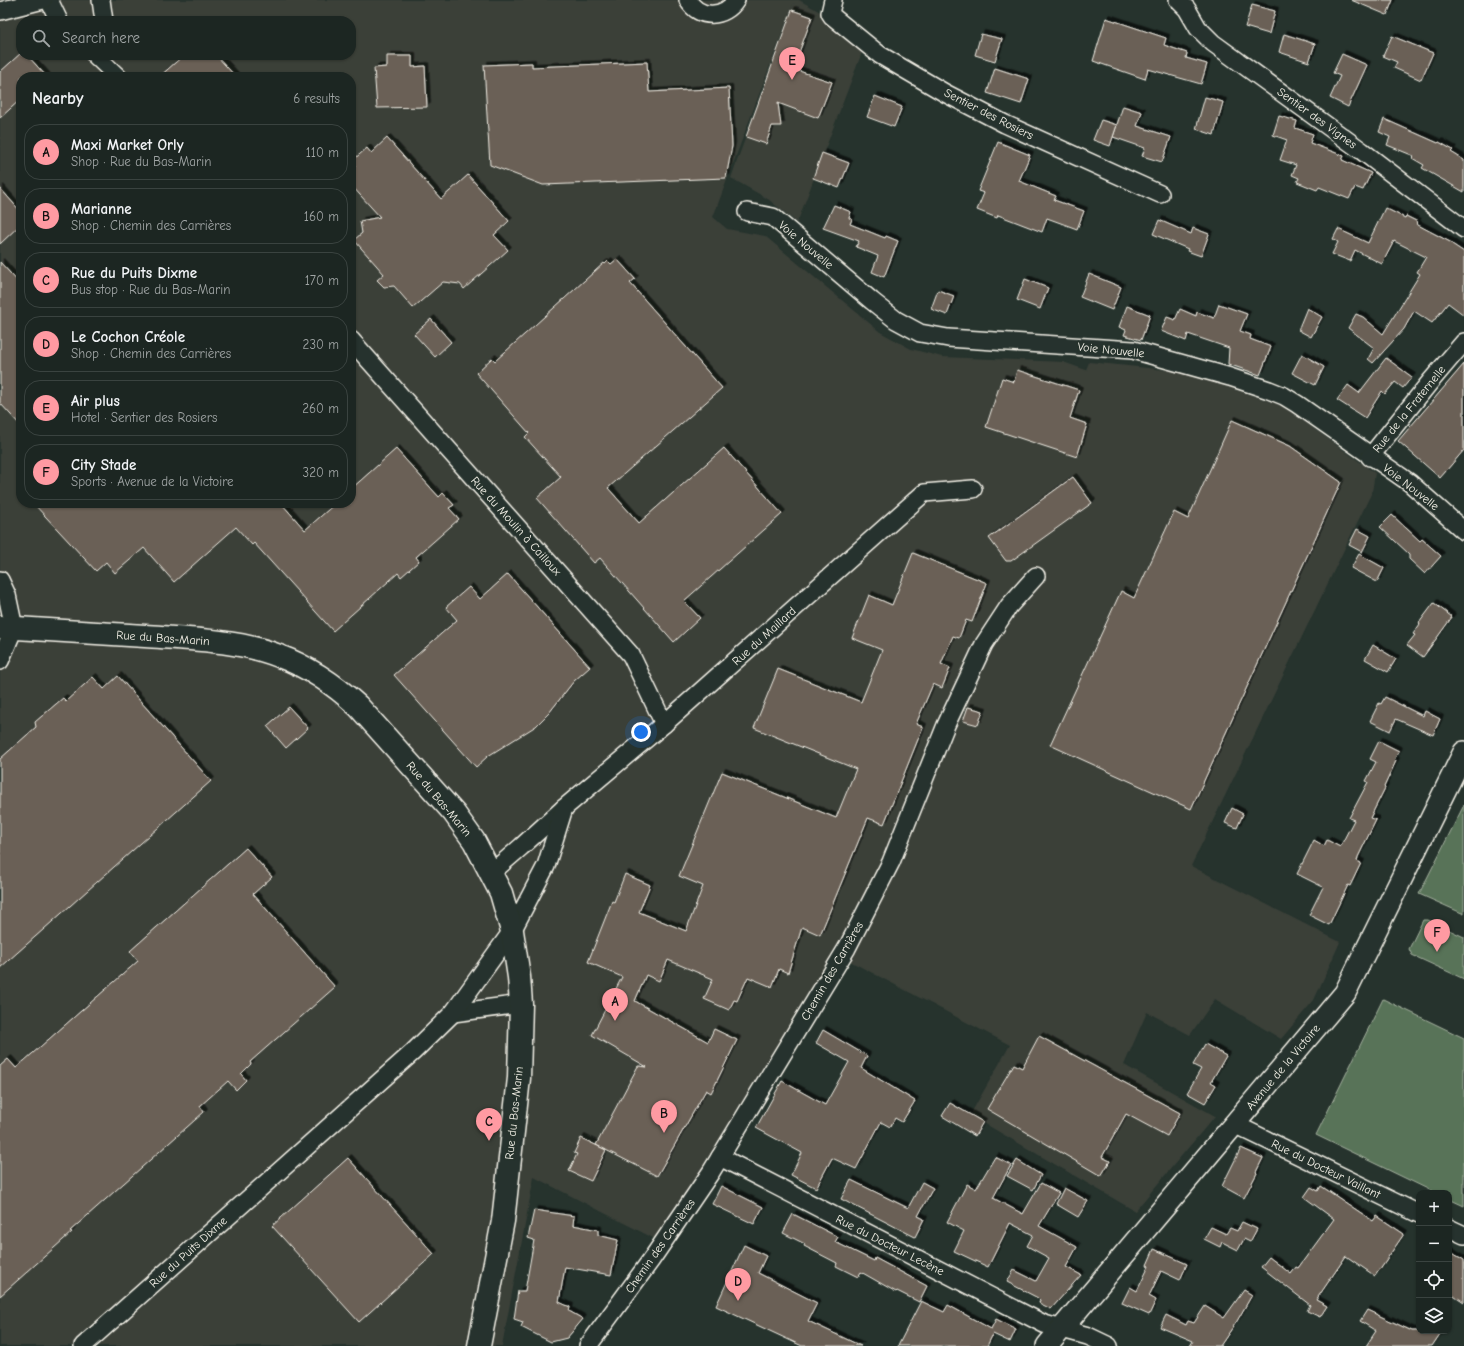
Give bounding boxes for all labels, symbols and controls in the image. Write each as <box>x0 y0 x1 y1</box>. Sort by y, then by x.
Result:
search box <box>16 16 356 60</box>
icon: search <box>30 27 52 49</box>
text: Search here <box>62 29 140 47</box>
pin: E <box>779 47 805 80</box>
street label: Sentier des Vignes <box>1275 84 1359 152</box>
street label: Sentier des Rosiers <box>942 85 1036 143</box>
text: Nearby <box>32 89 83 108</box>
text: 6 results <box>293 91 340 106</box>
text: Maxi Market Orly <box>71 136 184 154</box>
text: A <box>42 145 50 160</box>
text: 110 m <box>306 145 339 160</box>
text: Shop · Rue du Bas-Marin <box>71 154 211 169</box>
text: Marianne <box>71 200 132 218</box>
text: B <box>42 209 50 224</box>
text: 160 m <box>304 209 339 224</box>
text: Shop · Chemin des Carrières <box>71 218 231 233</box>
street label: Voie Nouvelle <box>776 218 836 272</box>
text: Rue du Puits Dixme <box>71 264 197 282</box>
text: C <box>42 273 50 288</box>
text: 170 m <box>305 273 339 288</box>
text: Bus stop · Rue du Bas-Marin <box>71 282 230 297</box>
text: Le Cochon Créole <box>71 328 185 346</box>
text: D <box>42 337 50 352</box>
text: 230 m <box>303 337 339 352</box>
street label: Voie Nouvelle <box>1077 340 1145 360</box>
text: Shop · Chemin des Carrières <box>71 346 231 361</box>
street label: Rue de la Fraternelle <box>1370 363 1448 455</box>
text: Air plus <box>71 392 120 410</box>
text: E <box>42 401 50 416</box>
text: 260 m <box>302 401 339 416</box>
text: Hotel · Sentier des Rosiers <box>71 410 217 425</box>
text: City Stade <box>71 456 136 474</box>
street label: Voie Nouvelle <box>1380 461 1442 513</box>
text: F <box>42 465 50 480</box>
text: 320 m <box>303 465 339 480</box>
text: Sports · Avenue de la Victoire <box>71 474 234 489</box>
street label: Rue du Moulin à Cailloux <box>468 474 564 579</box>
street label: Rue du Maillard <box>729 604 799 668</box>
street label: Rue du Bas-Marin <box>116 628 210 648</box>
your location <box>631 722 651 742</box>
street label: Rue du Bas-Marin <box>404 759 474 839</box>
street label: Chemin des Carrières <box>798 919 866 1023</box>
pin: F <box>1424 919 1450 952</box>
pin: A <box>602 988 628 1021</box>
street label: Avenue de la Victoire <box>1243 1021 1323 1113</box>
street label: Rue du Bas-Marin <box>502 1066 526 1160</box>
pin: B <box>651 1100 677 1133</box>
pin: C <box>476 1108 502 1141</box>
street label: Rue du Docteur Vaillant <box>1269 1136 1383 1202</box>
map controls <box>1416 1190 1452 1334</box>
button: + <box>1416 1190 1452 1226</box>
street label: Chemin des Carrières <box>622 1196 698 1296</box>
street label: Rue du Docteur Lecène <box>833 1212 947 1278</box>
street label: Rue du Puits Dixme <box>146 1213 230 1291</box>
button: − <box>1416 1226 1452 1262</box>
button: locate <box>1416 1262 1452 1298</box>
pin: D <box>725 1268 751 1301</box>
button: layers <box>1416 1298 1452 1334</box>

